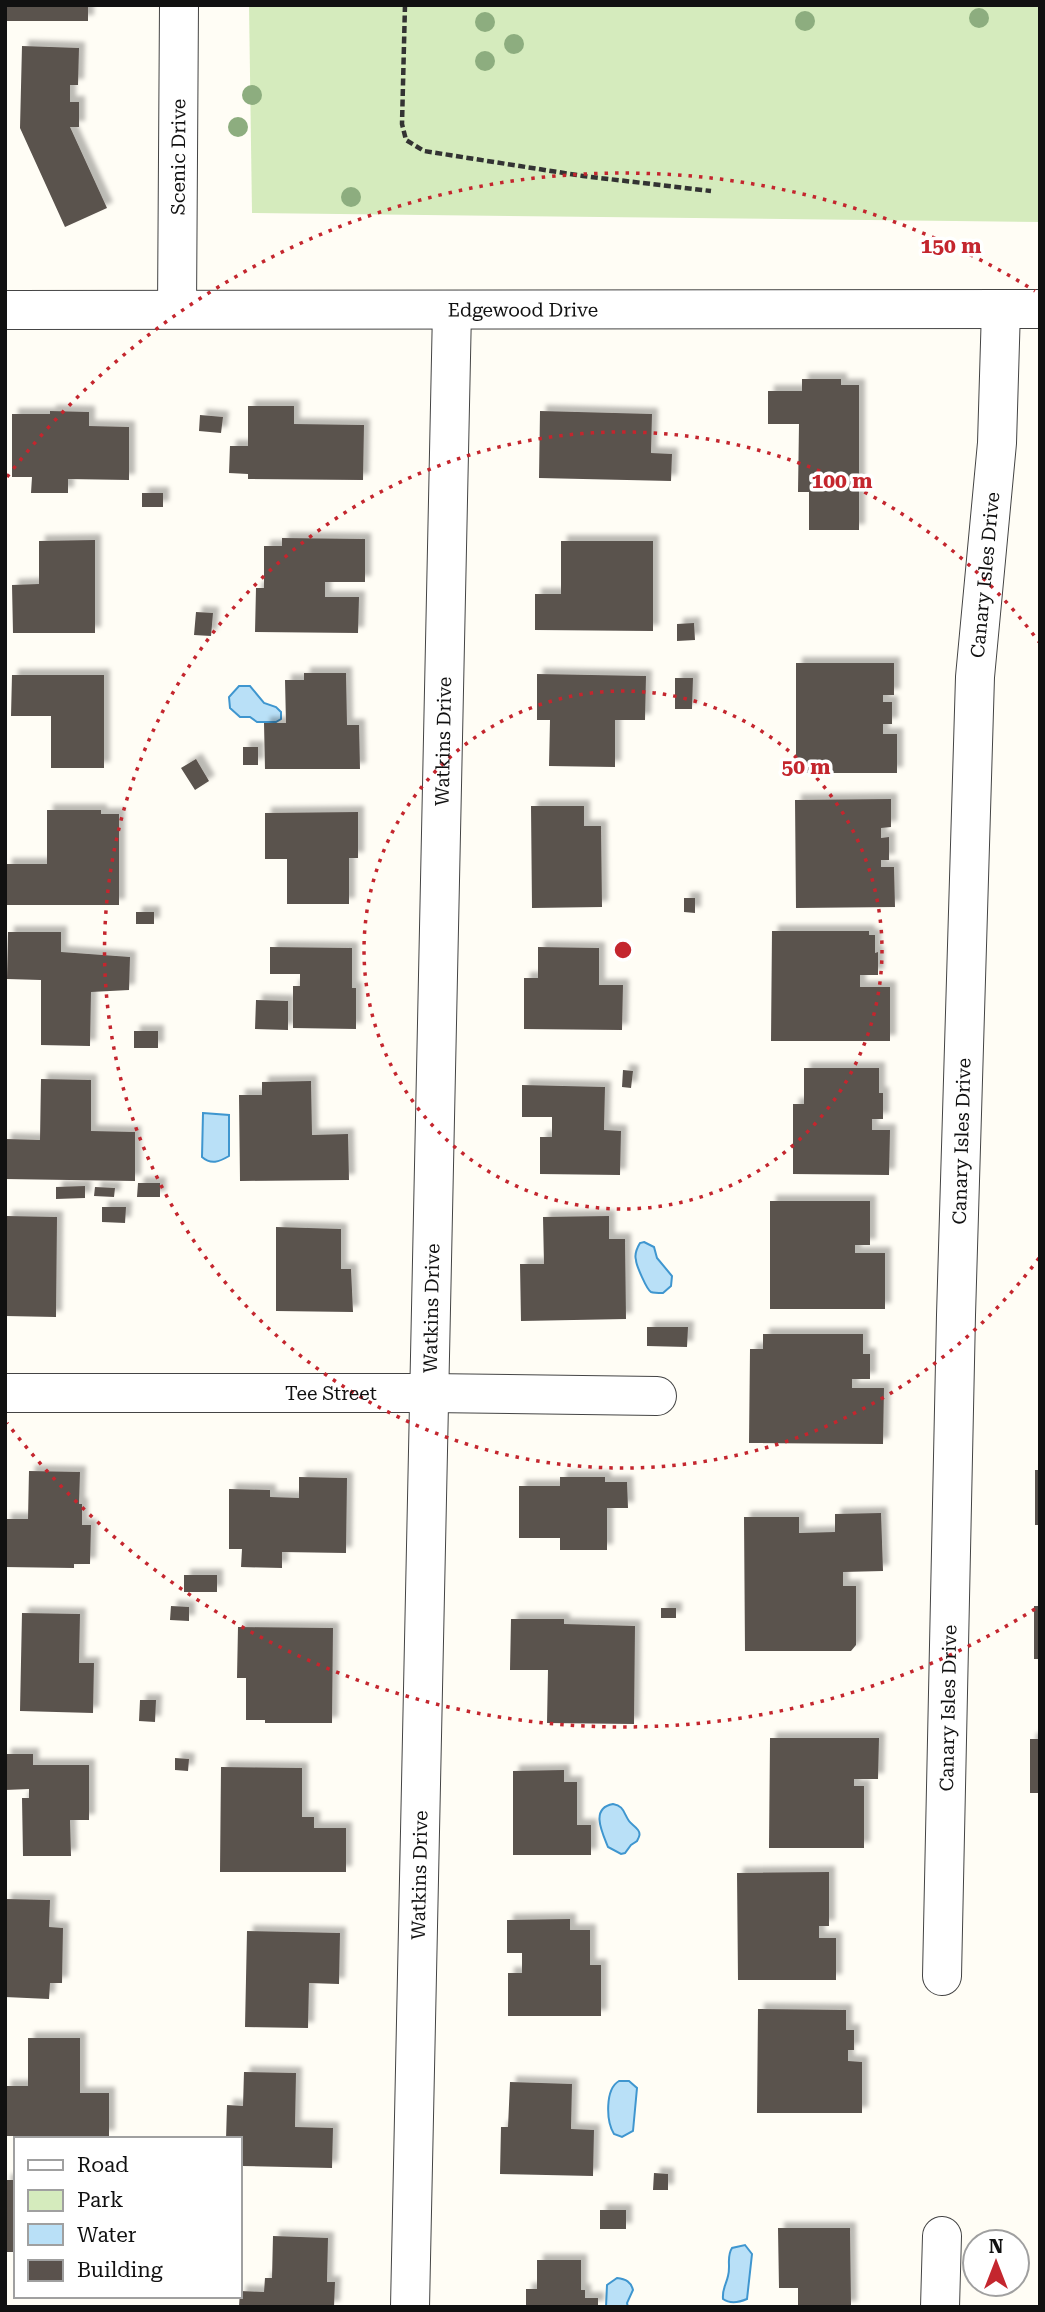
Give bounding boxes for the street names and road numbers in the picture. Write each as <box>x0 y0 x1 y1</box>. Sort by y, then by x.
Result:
street label: Scenic Drive <box>167 99 190 215</box>
street label: Edgewood Drive <box>448 298 598 322</box>
street label: Canary Isles Drive <box>966 491 1004 659</box>
street label: Watkins Drive <box>431 676 456 806</box>
street label: Canary Isles Drive <box>948 1058 976 1225</box>
street label: Watkins Drive <box>419 1243 444 1373</box>
street label: Tee Street <box>285 1382 377 1405</box>
street label: Canary Isles Drive <box>935 1624 961 1792</box>
street label: Watkins Drive <box>407 1810 432 1940</box>

